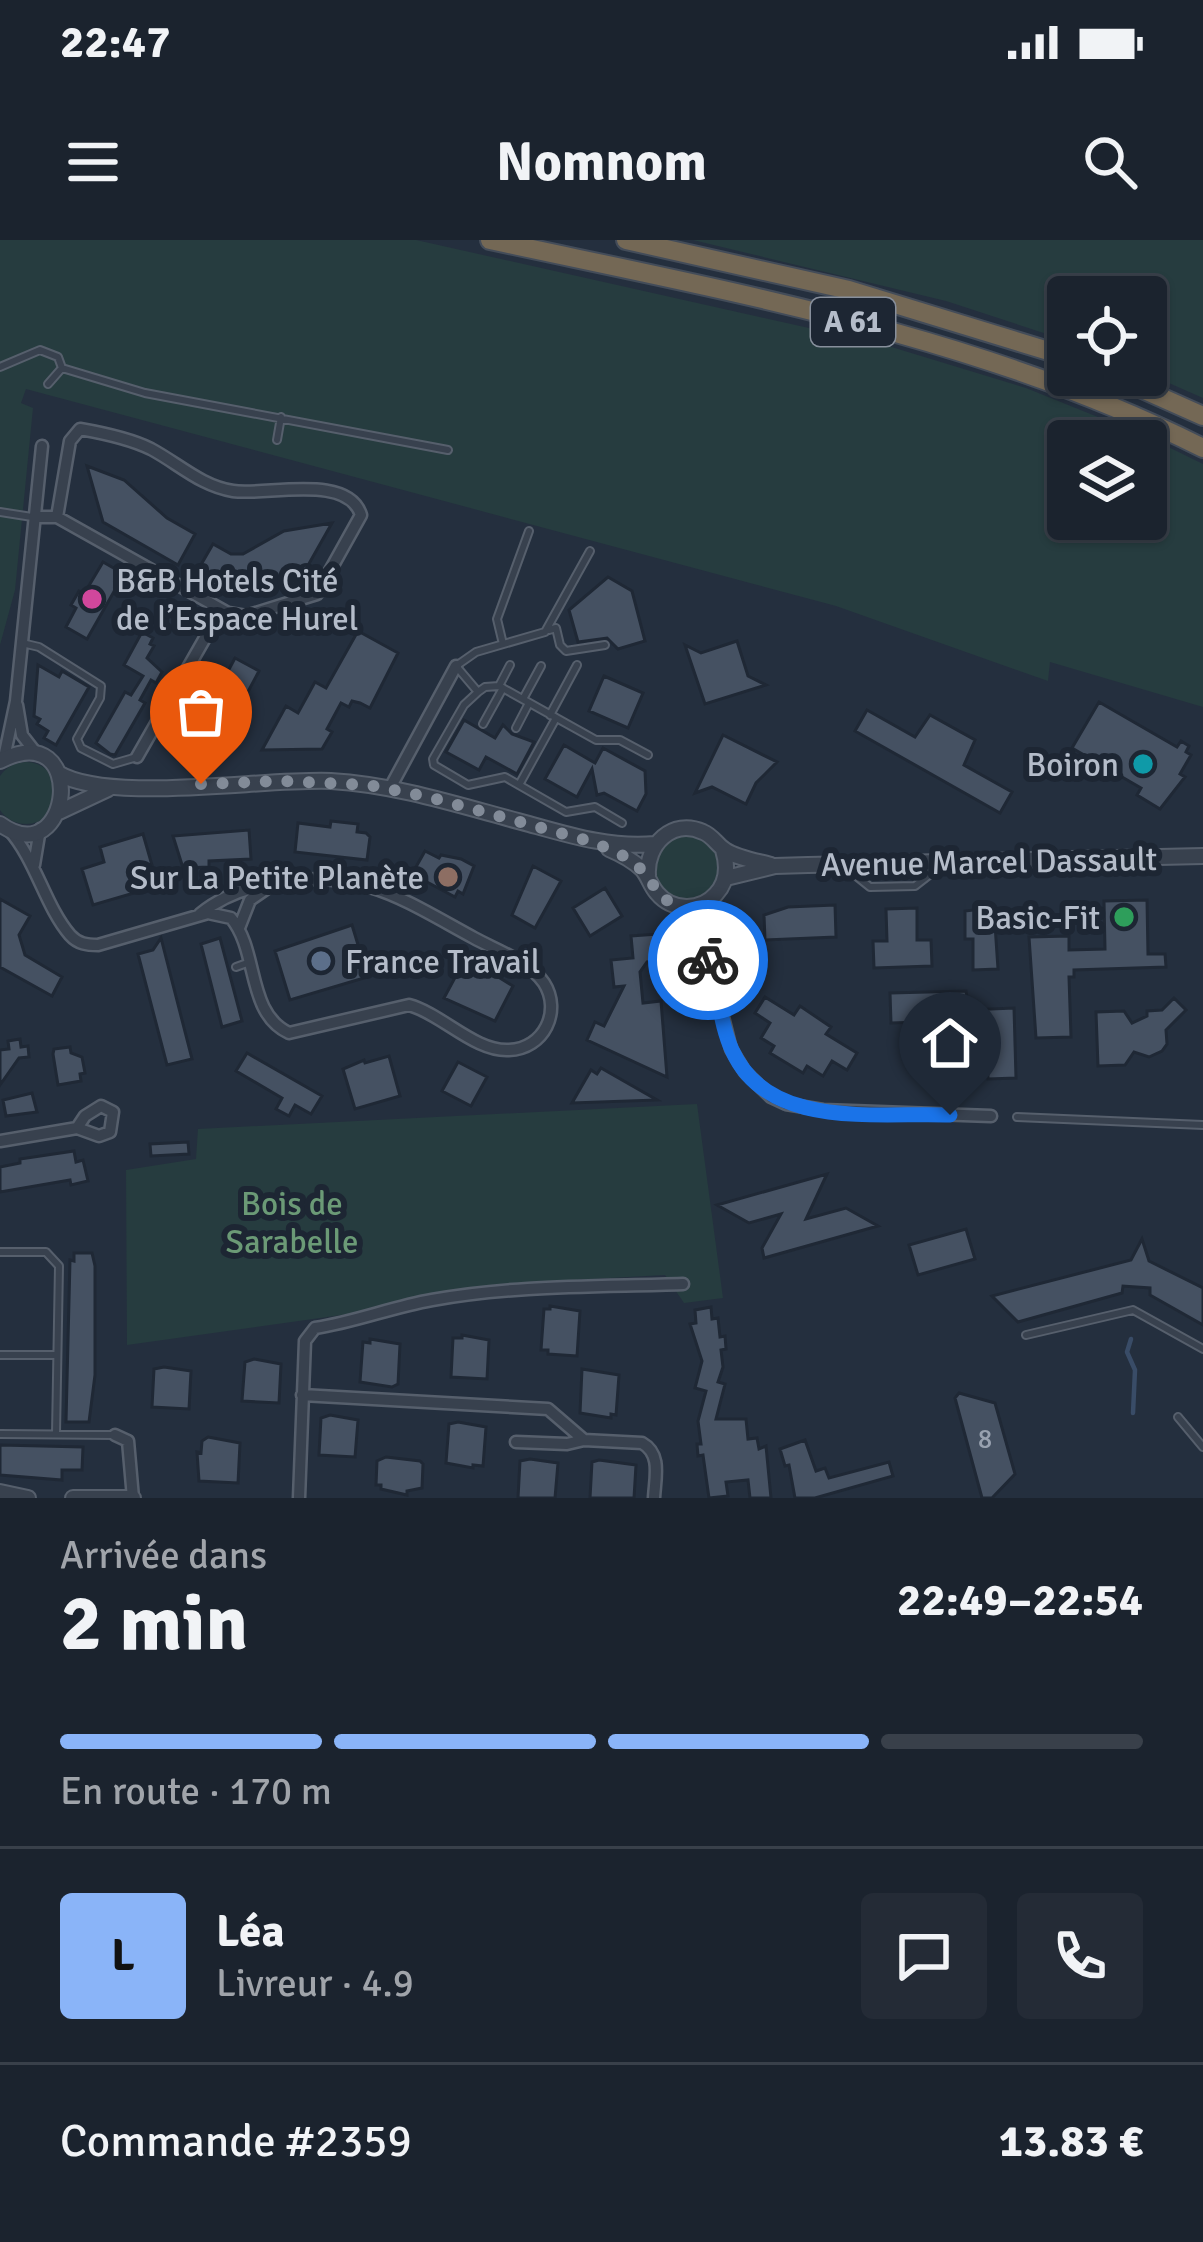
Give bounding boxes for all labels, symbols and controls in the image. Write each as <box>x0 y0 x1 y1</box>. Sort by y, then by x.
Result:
text: 22:47 <box>60 15 170 70</box>
icon: menu <box>60 129 126 195</box>
text: Nomnom <box>496 129 707 196</box>
icon: search <box>1077 129 1143 195</box>
map controls <box>1047 276 1167 540</box>
button: locate <box>1047 276 1167 396</box>
road number: A 61 <box>811 298 895 346</box>
button: layers <box>1047 420 1167 540</box>
place label: B&B Hotels Cité de l’Espace Hurel <box>116 561 359 640</box>
marker: B&B Hotels Cité de l’Espace Hurel <box>79 586 105 612</box>
pin <box>150 661 252 784</box>
icon: bag <box>168 679 234 745</box>
place label: Boiron <box>1026 745 1119 786</box>
marker: Boiron <box>1130 751 1156 777</box>
street label: Avenue Marcel Dassault <box>821 839 1158 886</box>
place label: Sur La Petite Planète <box>130 858 424 899</box>
marker: Sur La Petite Planète <box>435 864 461 890</box>
place label: Basic-Fit <box>975 898 1100 939</box>
courier <box>648 900 768 1020</box>
marker: Basic-Fit <box>1111 904 1137 930</box>
icon: bike <box>675 927 741 993</box>
place label: France Travail <box>345 942 540 983</box>
marker: France Travail <box>308 948 334 974</box>
pin <box>899 992 1001 1115</box>
icon: home <box>917 1010 983 1076</box>
park label: Bois de Sarabelle <box>226 1184 358 1263</box>
house number: 8 <box>978 1423 992 1456</box>
text: Arrivée dans <box>60 1531 267 1579</box>
text: 22:49–22:54 <box>897 1573 1143 1628</box>
text: 2 min <box>60 1576 248 1672</box>
text: En route · 170 m <box>60 1767 332 1815</box>
button: chat <box>861 1893 987 2019</box>
button: phone <box>1017 1893 1143 2019</box>
text: Léa <box>216 1904 285 1959</box>
text: L <box>111 1928 135 1983</box>
text: Livreur · 4.9 <box>216 1959 414 2007</box>
text: Commande #2359 <box>60 2114 412 2169</box>
text: 13.83 € <box>999 2114 1143 2169</box>

